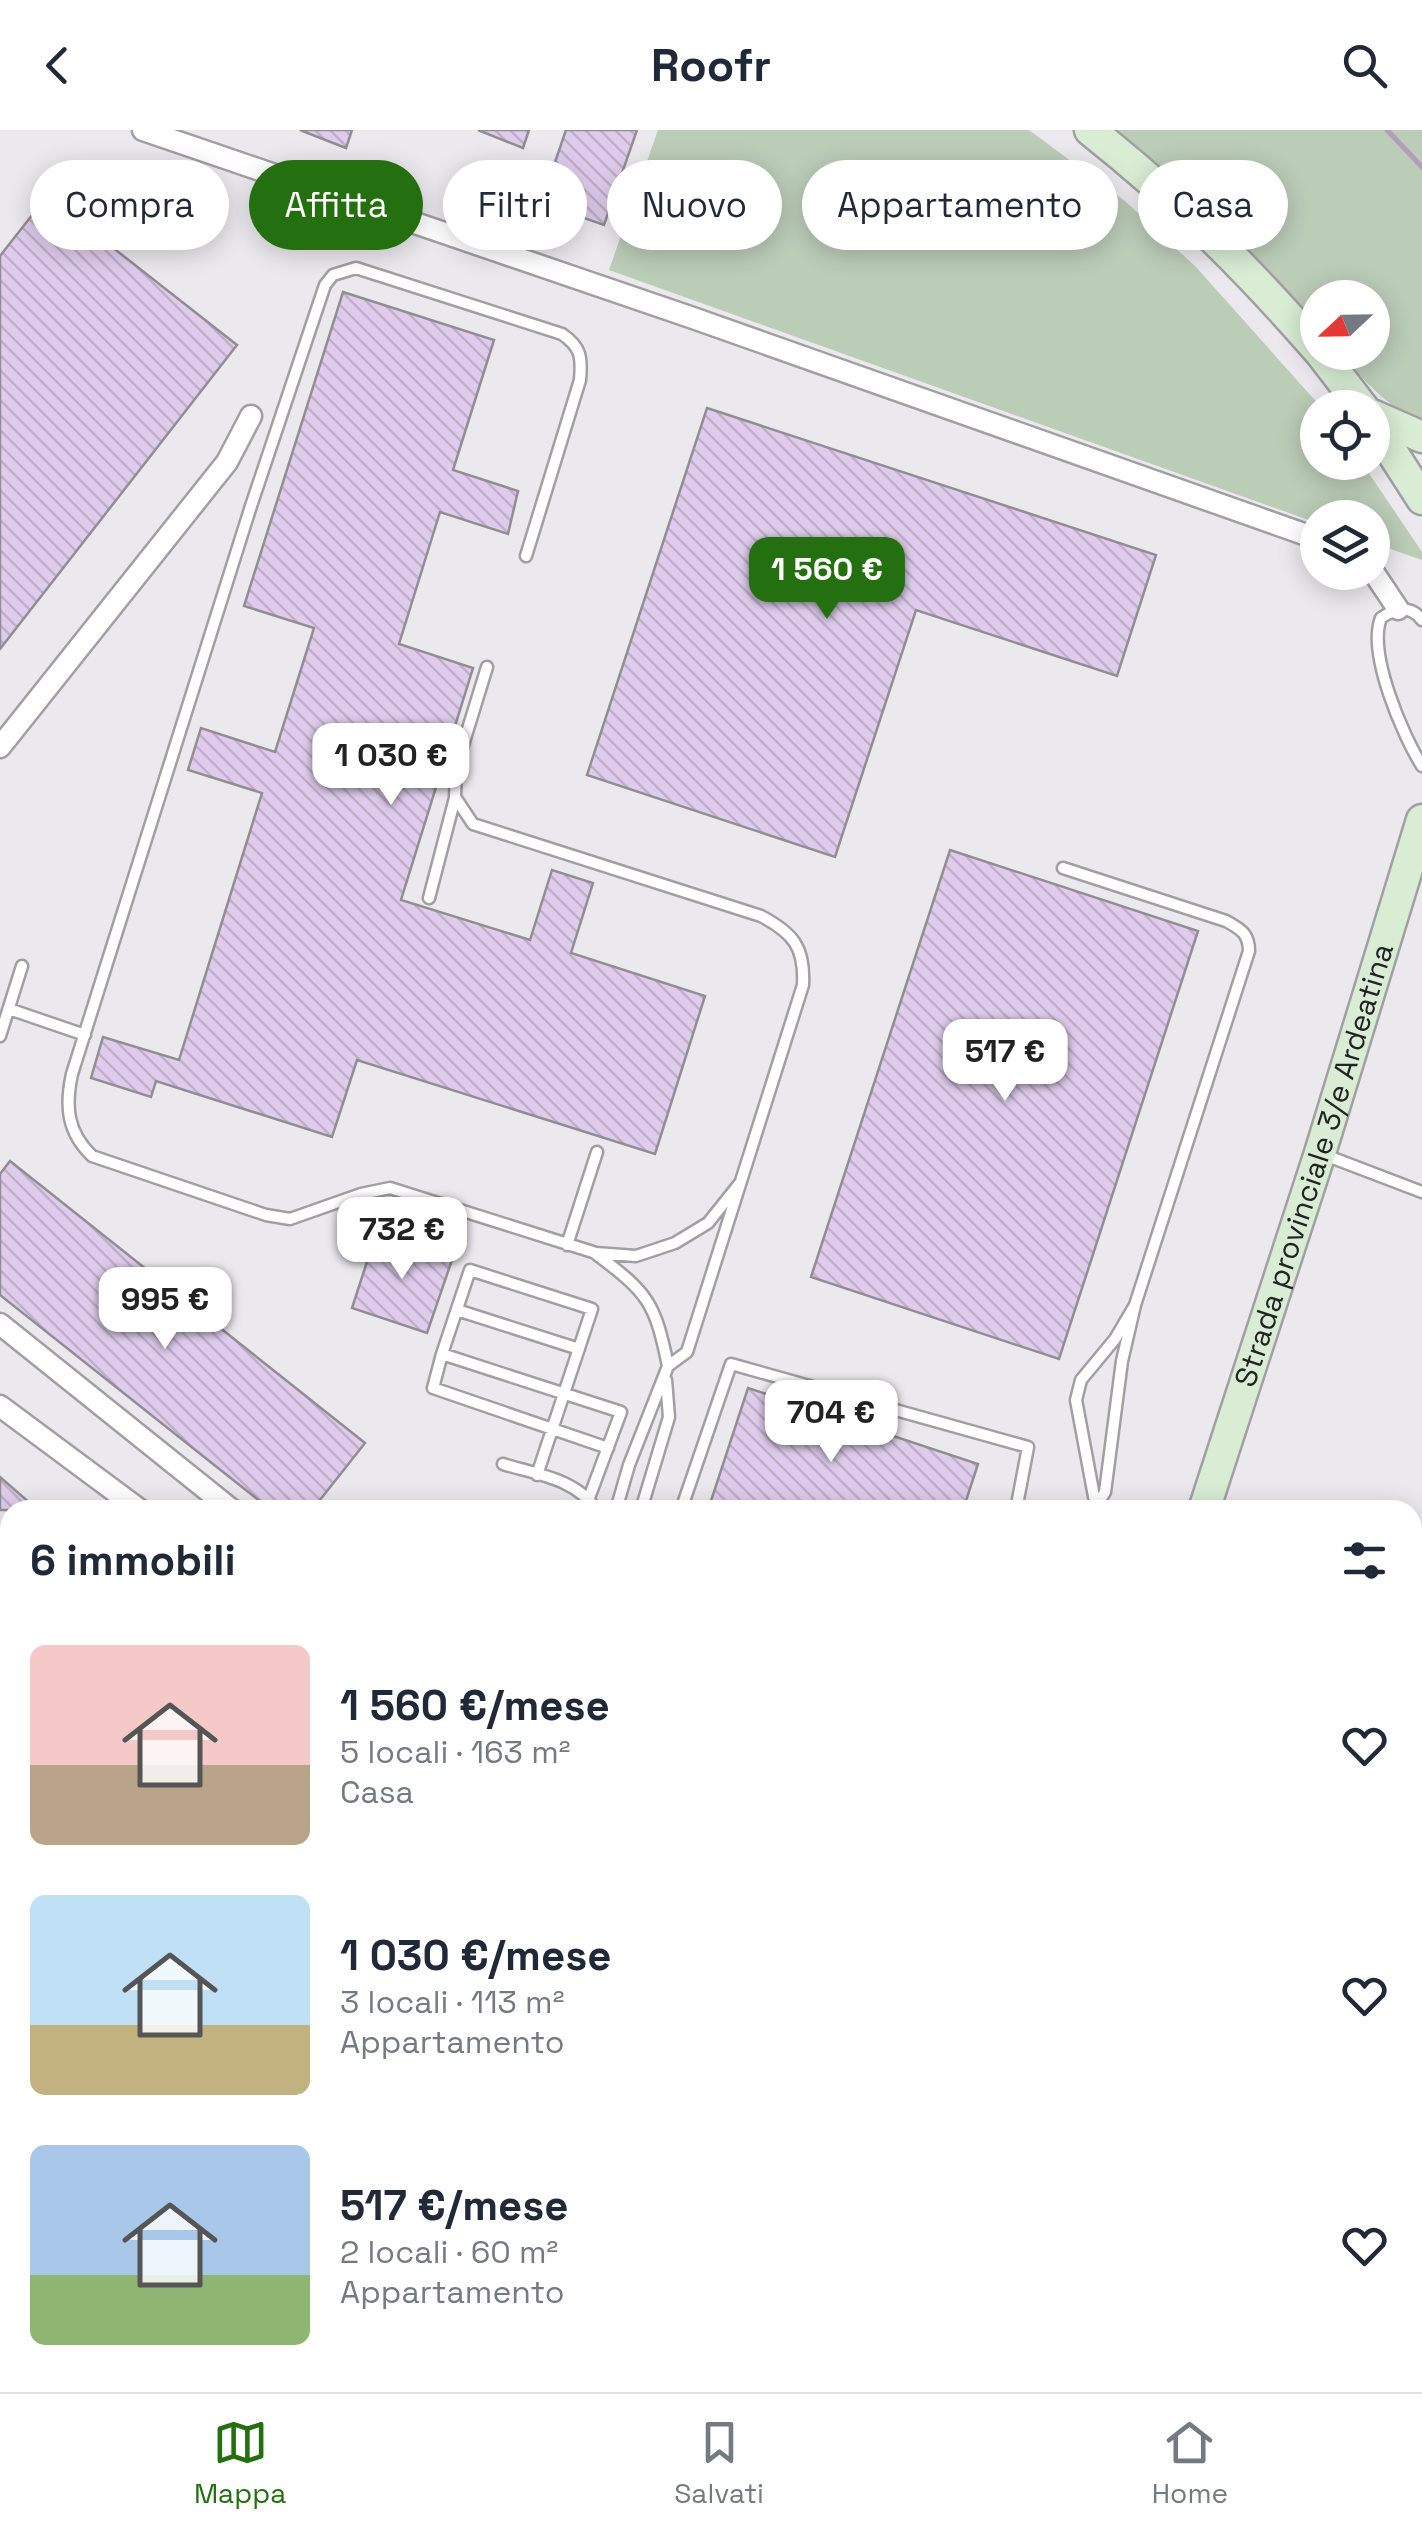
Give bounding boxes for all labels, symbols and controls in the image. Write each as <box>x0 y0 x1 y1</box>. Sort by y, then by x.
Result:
text: Roofr <box>651 37 771 94</box>
icon: back <box>30 38 85 93</box>
icon: search <box>1337 38 1392 93</box>
chip: Compra <box>30 160 229 250</box>
chip: Affitta <box>249 160 423 250</box>
chip: Filtri <box>443 160 587 250</box>
chip: Nuovo <box>607 160 782 250</box>
chip: Appartamento <box>802 160 1118 250</box>
chip: Casa <box>1138 160 1288 250</box>
north arrow <box>1300 280 1390 370</box>
map controls <box>1300 280 1390 590</box>
button: locate <box>1300 390 1390 480</box>
button: layers <box>1300 500 1390 590</box>
pin: 1 560 € <box>735 537 919 622</box>
text: 1 560 € <box>771 549 883 589</box>
pin: 1 030 € <box>299 723 483 808</box>
text: 1 030 € <box>334 735 448 775</box>
street label: Strada provinciale 3/e Ardeatina <box>1225 938 1402 1392</box>
pin: 517 € <box>935 1019 1075 1104</box>
text: 517 € <box>965 1031 1045 1071</box>
pin: 732 € <box>332 1197 472 1282</box>
text: 732 € <box>359 1209 445 1249</box>
pin: 995 € <box>95 1267 235 1352</box>
text: 995 € <box>121 1279 209 1319</box>
pin: 704 € <box>761 1380 901 1465</box>
text: 704 € <box>787 1392 875 1432</box>
icon: filters <box>1337 1533 1392 1588</box>
text: 6 immobili <box>30 1534 236 1587</box>
text: 1 560 €/mese <box>340 1679 610 1732</box>
icon: home <box>110 1685 230 1805</box>
icon: heart <box>1337 1718 1392 1773</box>
text: 5 locali · 163 m² <box>340 1732 570 1772</box>
text: Casa <box>340 1772 414 1812</box>
text: 1 030 €/mese <box>340 1929 611 1982</box>
icon: home <box>110 1935 230 2055</box>
icon: heart <box>1337 1968 1392 2023</box>
text: 3 locali · 113 m² <box>340 1982 564 2022</box>
text: Appartamento <box>340 2022 564 2062</box>
text: 517 €/mese <box>340 2179 568 2232</box>
icon: home <box>110 2185 230 2305</box>
icon: heart <box>1337 2218 1392 2273</box>
text: 2 locali · 60 m² <box>340 2232 558 2272</box>
text: Appartamento <box>340 2272 564 2312</box>
tab: Mappa <box>194 2415 286 2511</box>
tab: Salvati <box>674 2415 764 2511</box>
tab: Home <box>1152 2415 1228 2511</box>

